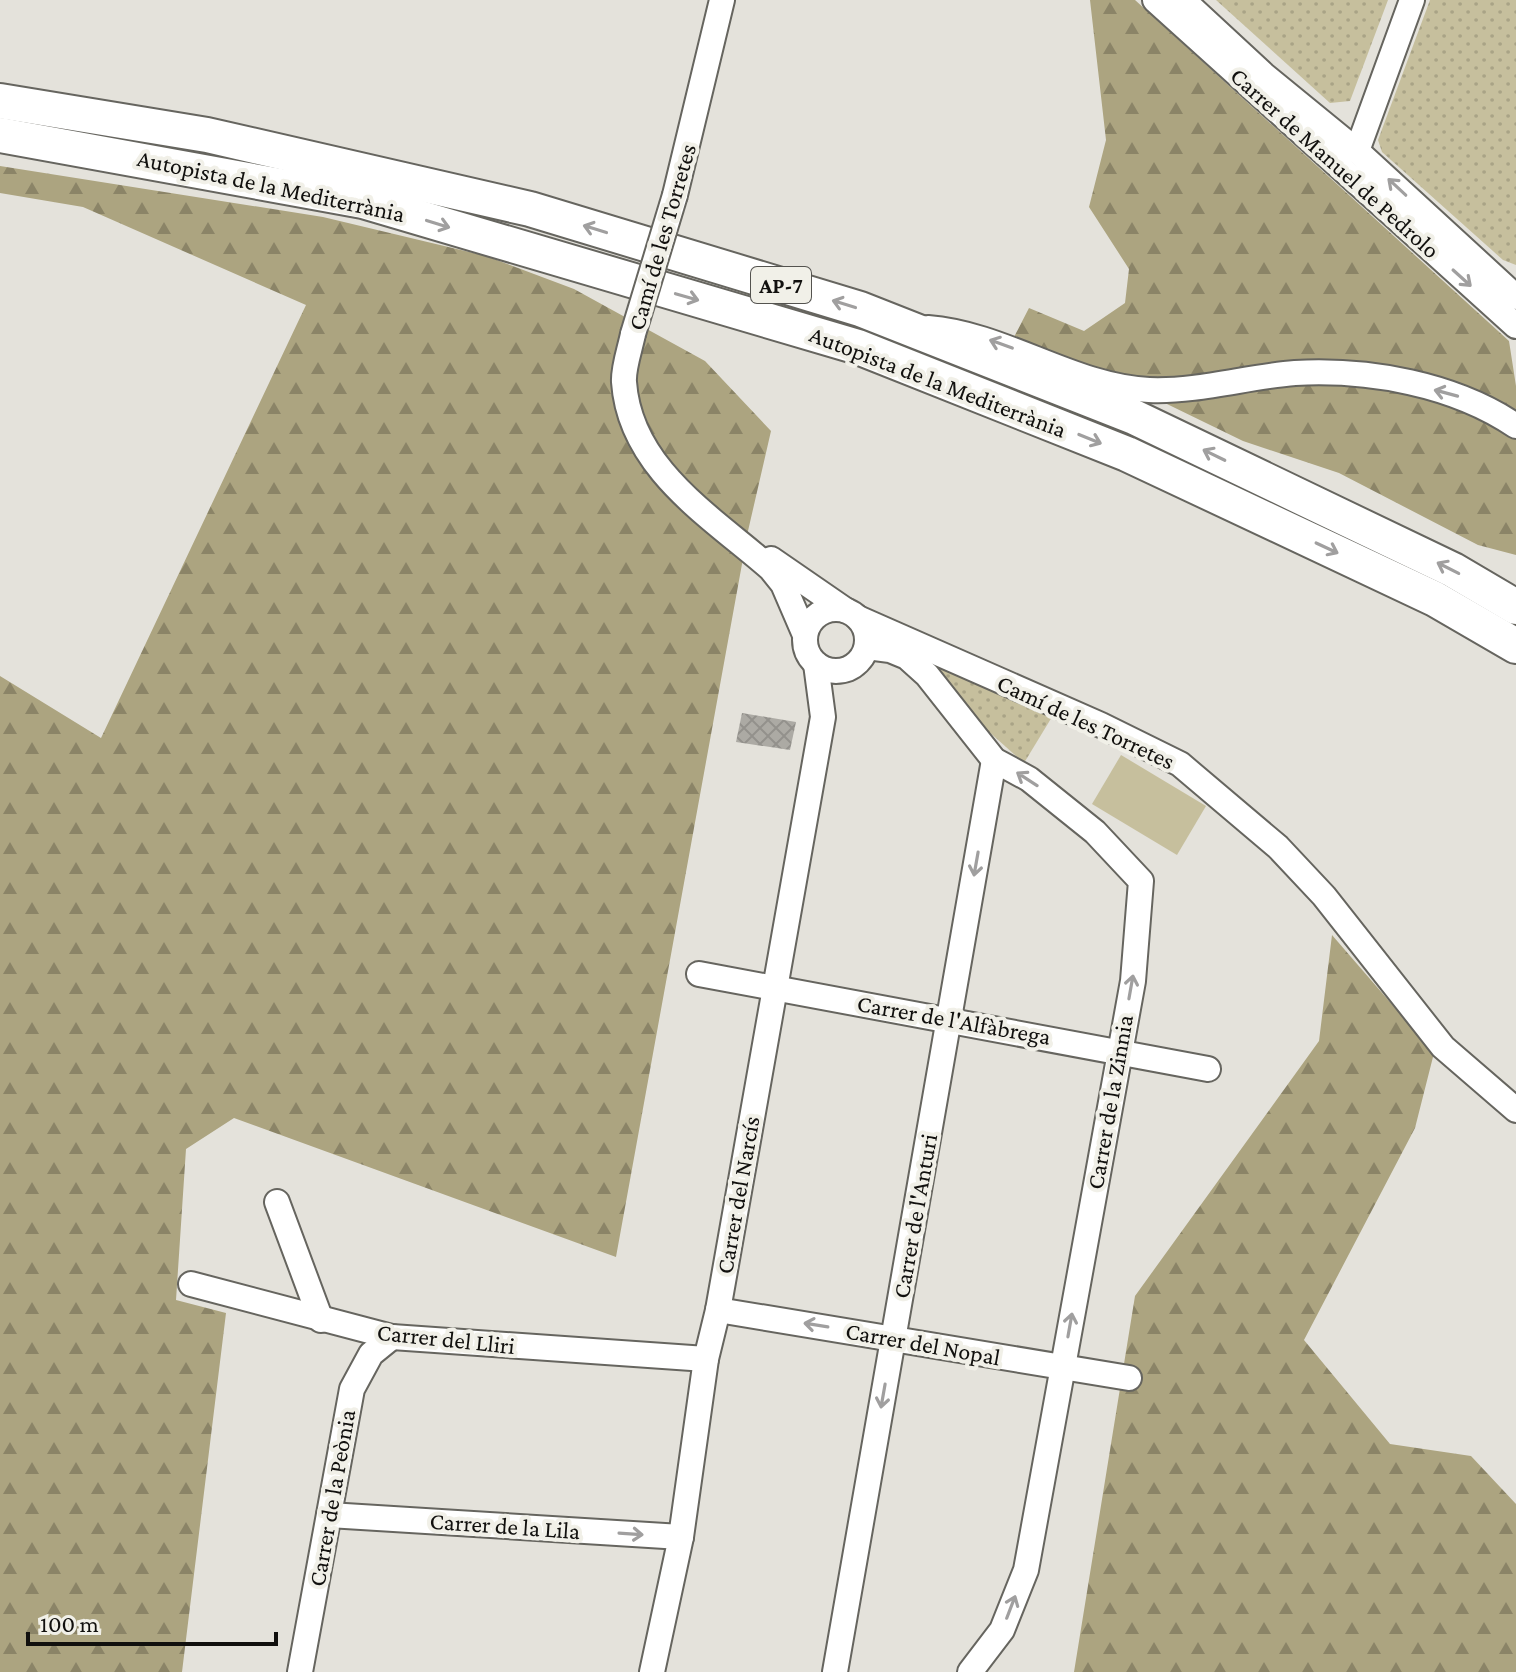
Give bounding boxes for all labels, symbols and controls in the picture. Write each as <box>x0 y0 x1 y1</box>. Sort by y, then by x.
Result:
street label: Carrer de Manuel de Pedrolo <box>1225 62 1445 264</box>
street label: Camí de les Torretes <box>622 141 701 333</box>
street label: Autopista de la Mediterrània <box>135 144 407 227</box>
one-way arrow <box>1387 179 1407 197</box>
one-way arrow <box>425 218 450 232</box>
one-way arrow <box>583 221 609 236</box>
road number: AP-7 <box>751 267 811 303</box>
one-way arrow <box>1452 268 1472 286</box>
one-way arrow <box>674 290 700 305</box>
one-way arrow <box>832 296 858 311</box>
street label: Autopista de la Mediterrània <box>806 320 1070 443</box>
one-way arrow <box>989 336 1014 351</box>
one-way arrow <box>1434 384 1460 399</box>
one-way arrow <box>1077 433 1102 448</box>
one-way arrow <box>1203 447 1227 462</box>
one-way arrow <box>1314 541 1338 556</box>
one-way arrow <box>1437 560 1461 576</box>
street label: Camí de les Torretes <box>993 669 1179 774</box>
one-way arrow <box>1016 770 1039 786</box>
one-way arrow <box>968 851 983 877</box>
one-way arrow <box>1125 975 1140 1000</box>
street label: Carrer de l'Alfàbrega <box>855 989 1053 1050</box>
street label: Carrer de la Zinnia <box>1081 1013 1138 1191</box>
street label: Carrer del Narcís <box>710 1114 765 1276</box>
street label: Carrer de l'Anturi <box>887 1132 942 1300</box>
one-way arrow <box>1064 1313 1079 1339</box>
one-way arrow <box>804 1317 829 1332</box>
street label: Carrer del Nopal <box>844 1317 1003 1370</box>
street label: Carrer del Lliri <box>376 1318 516 1359</box>
one-way arrow <box>875 1383 890 1409</box>
street label: Carrer de la Peònia <box>303 1407 360 1588</box>
street label: Carrer de la Lila <box>429 1507 581 1544</box>
one-way arrow <box>617 1527 644 1542</box>
one-way arrow <box>1005 1595 1020 1620</box>
scale bar <box>28 1596 276 1646</box>
text: 100 m <box>40 1610 99 1637</box>

